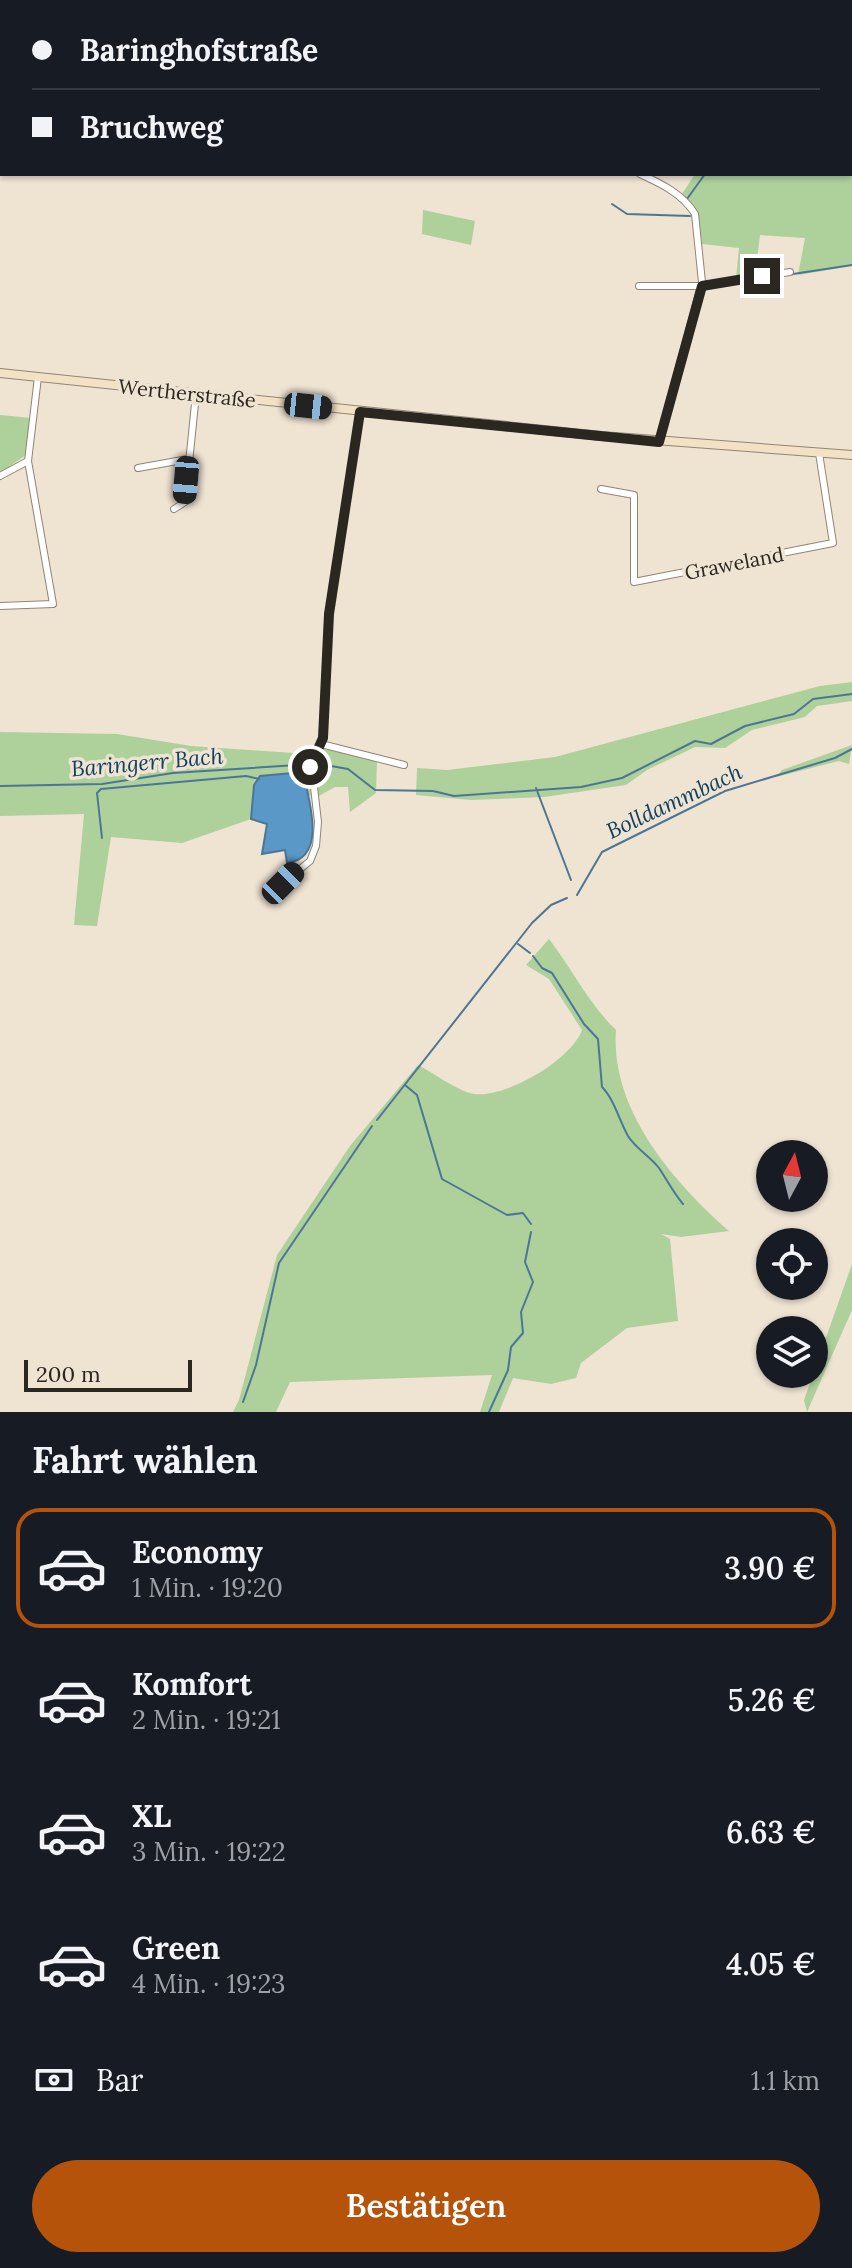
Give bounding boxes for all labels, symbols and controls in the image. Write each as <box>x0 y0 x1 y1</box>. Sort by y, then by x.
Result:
text: Baringhofstraße <box>80 31 318 69</box>
text: Bruchweg <box>80 108 223 146</box>
route end <box>744 258 780 294</box>
street label: Wertherstraße <box>117 373 257 413</box>
car <box>283 392 333 420</box>
car <box>172 455 200 505</box>
street label: Graweland <box>682 541 786 585</box>
water label: Baringerr Bach <box>70 741 225 783</box>
route start <box>292 749 328 785</box>
water label: Bolldammbach <box>602 757 747 845</box>
car <box>258 858 308 908</box>
north arrow <box>756 1140 828 1212</box>
map controls <box>756 1140 828 1388</box>
button: locate <box>756 1228 828 1300</box>
button: layers <box>756 1316 828 1388</box>
scale bar <box>24 1356 192 1392</box>
text: 200 m <box>36 1360 101 1388</box>
text: Fahrt wählen <box>32 1437 258 1483</box>
icon: car <box>36 1532 108 1604</box>
text: Economy <box>132 1533 263 1571</box>
text: 3.90 € <box>724 1549 816 1587</box>
text: 1 Min. · 19:20 <box>132 1571 283 1604</box>
icon: car <box>36 1664 108 1736</box>
text: Komfort <box>132 1665 252 1703</box>
text: 5.26 € <box>728 1681 816 1719</box>
text: 2 Min. · 19:21 <box>132 1703 281 1736</box>
icon: car <box>36 1796 108 1868</box>
text: XL <box>132 1797 171 1835</box>
text: 6.63 € <box>726 1813 816 1851</box>
text: 3 Min. · 19:22 <box>132 1835 286 1868</box>
icon: car <box>36 1928 108 2000</box>
text: Green <box>132 1929 220 1967</box>
text: 4.05 € <box>726 1945 816 1983</box>
text: 4 Min. · 19:23 <box>132 1967 286 2000</box>
icon: cash <box>32 2058 76 2102</box>
text: Bar <box>96 2061 143 2099</box>
text: 1.1 km <box>751 2064 820 2097</box>
button: Bestätigen <box>32 2160 820 2252</box>

